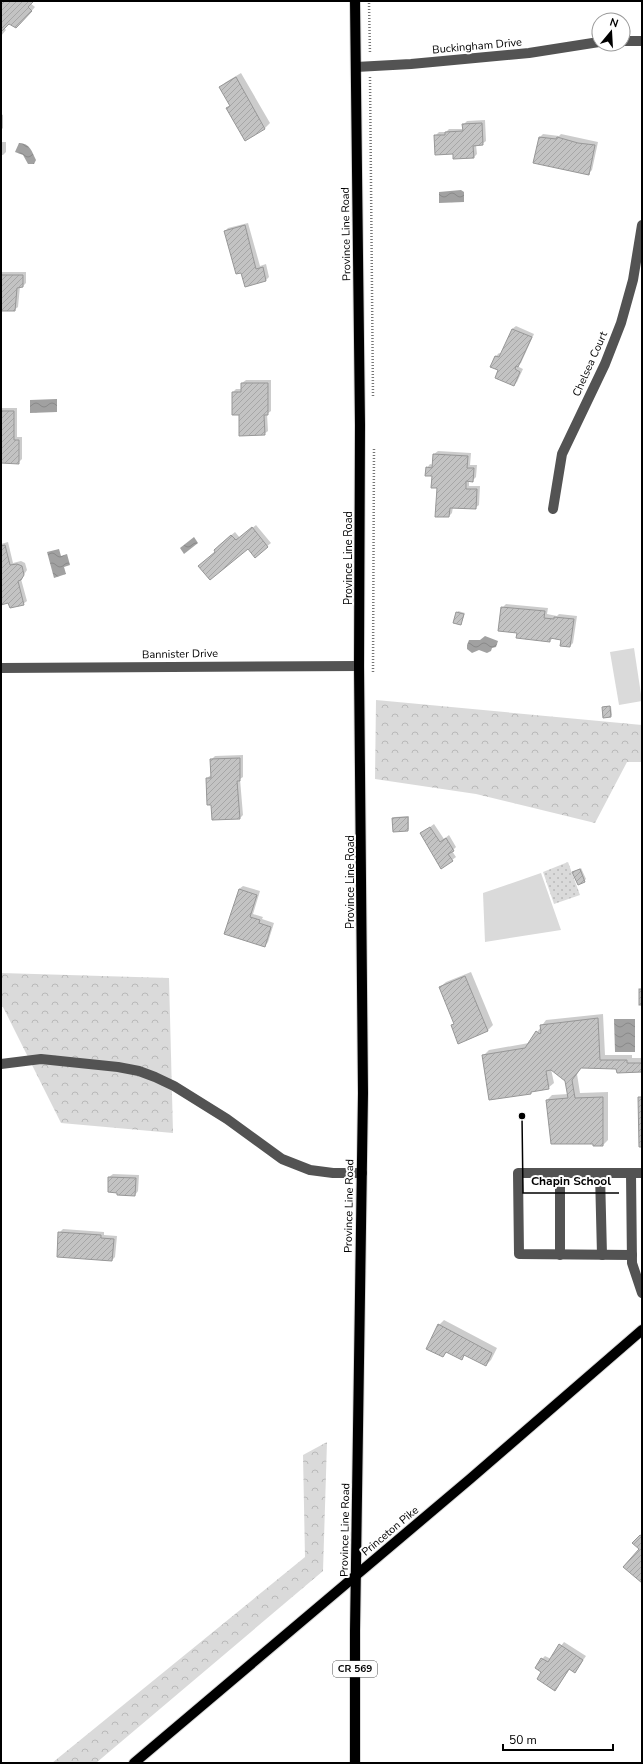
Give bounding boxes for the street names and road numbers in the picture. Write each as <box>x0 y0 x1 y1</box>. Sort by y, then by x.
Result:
street label: Buckingham Drive <box>432 35 523 57</box>
street label: Province Line Road <box>338 187 354 281</box>
street label: Chelsea Court <box>569 329 611 399</box>
street label: Province Line Road <box>341 511 356 605</box>
street label: Bannister Drive <box>142 646 218 662</box>
street label: Province Line Road <box>343 835 358 929</box>
street label: Province Line Road <box>341 1159 357 1253</box>
street label: Province Line Road <box>337 1483 353 1577</box>
street label: Princeton Pike <box>358 1503 422 1559</box>
road number: CR 569 <box>333 1661 377 1677</box>

